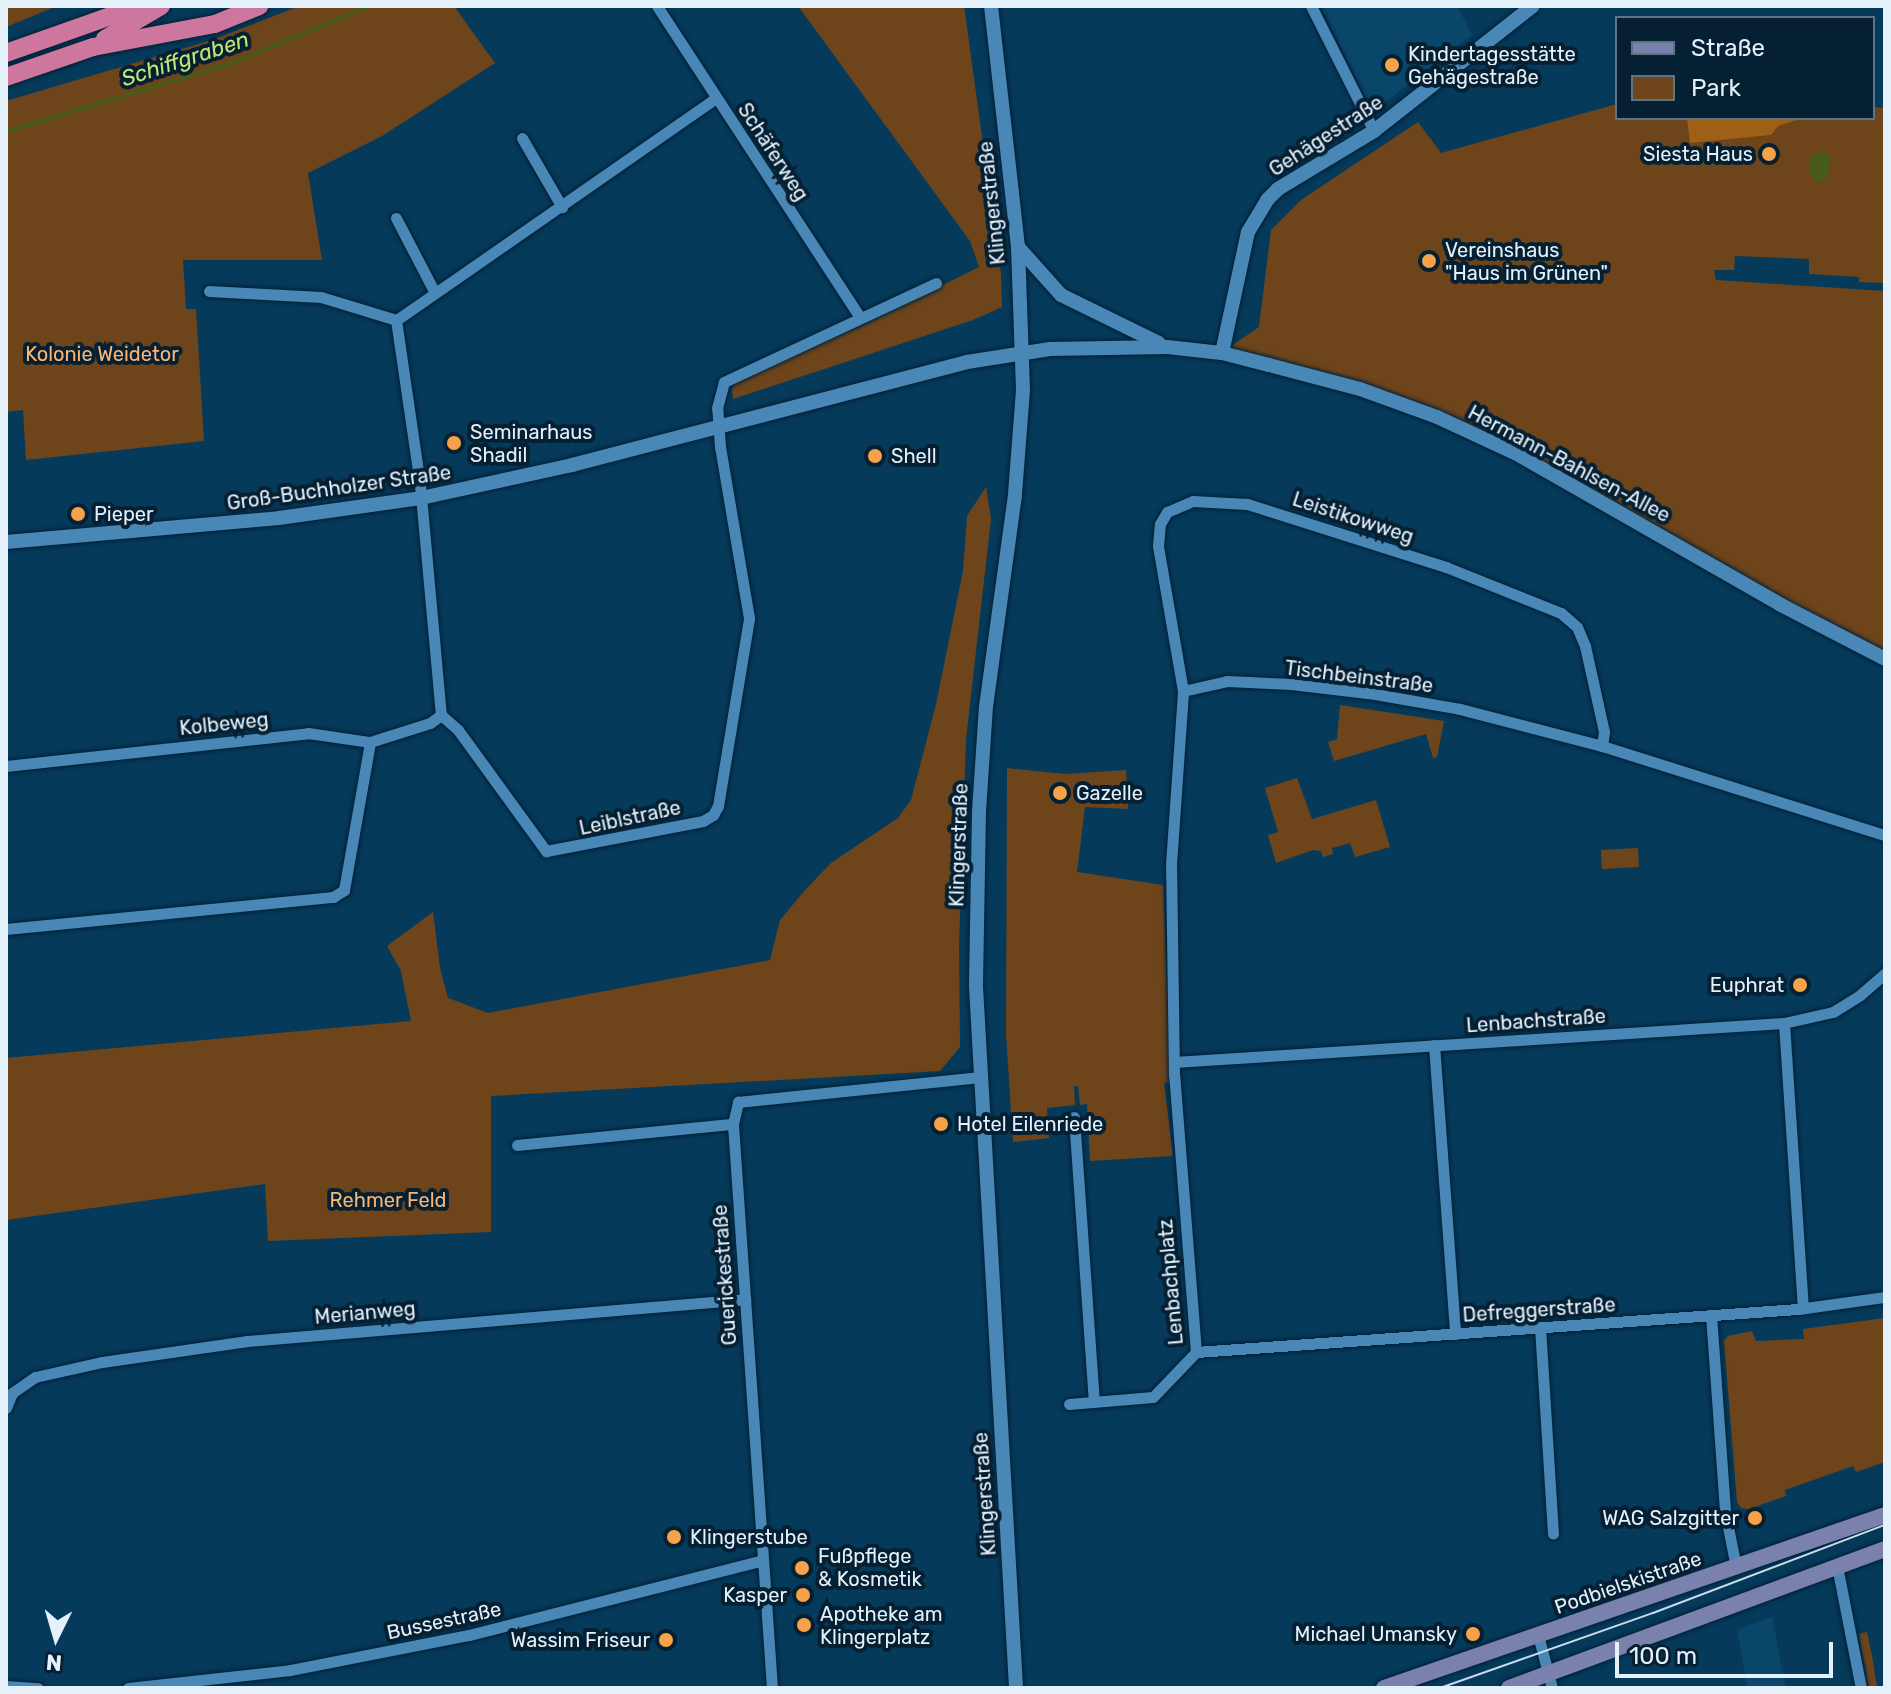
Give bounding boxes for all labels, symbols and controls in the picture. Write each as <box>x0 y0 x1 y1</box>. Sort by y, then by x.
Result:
legend <box>1615 16 1875 120</box>
water label: Schiffgraben <box>118 26 252 92</box>
text: Straße <box>1691 34 1765 62</box>
place label: Kindertagesstätte Gehägestraße <box>1408 42 1576 89</box>
marker: Kindertagesstätte Gehägestraße <box>1383 56 1401 74</box>
text: Park <box>1691 74 1741 102</box>
street label: Gehägestraße <box>1265 90 1387 182</box>
street label: Schäferweg <box>732 99 814 205</box>
street label: Klingerstraße <box>974 140 1010 266</box>
place label: Siesta Haus <box>1643 142 1753 166</box>
marker: Siesta Haus <box>1760 145 1778 163</box>
place label: Vereinshaus "Haus im Grünen" <box>1445 238 1608 285</box>
marker: Vereinshaus "Haus im Grünen" <box>1420 252 1438 270</box>
park label: Kolonie Weidetor <box>25 342 179 366</box>
street label: Hermann-Bahlsen-Allee <box>1464 401 1674 527</box>
place label: Seminarhaus Shadil <box>470 420 592 467</box>
marker: Seminarhaus Shadil <box>445 434 463 452</box>
place label: Shell <box>891 444 937 468</box>
marker: Shell <box>866 447 884 465</box>
street label: Groß-Buchholzer Straße <box>225 460 453 516</box>
street label: Leistikowweg <box>1289 487 1417 549</box>
place label: Pieper <box>94 502 154 526</box>
marker: Pieper <box>69 505 87 523</box>
street label: Tischbeinstraße <box>1283 656 1435 698</box>
street label: Kolbeweg <box>178 707 270 741</box>
place label: Gazelle <box>1076 781 1143 805</box>
street label: Klingerstraße <box>945 783 973 907</box>
marker: Gazelle <box>1051 784 1069 802</box>
street label: Leiblstraße <box>577 796 683 840</box>
place label: Euphrat <box>1710 973 1784 997</box>
marker: Euphrat <box>1791 976 1809 994</box>
street label: Lenbachstraße <box>1465 1004 1607 1038</box>
place label: Hotel Eilenriede <box>957 1112 1103 1136</box>
marker: Hotel Eilenriede <box>932 1115 950 1133</box>
park label: Rehmer Feld <box>329 1188 447 1212</box>
street label: Guerickestraße <box>708 1204 742 1346</box>
street label: Lenbachplatz <box>1154 1218 1188 1346</box>
street label: Defreggerstraße <box>1462 1293 1616 1327</box>
street label: Merianweg <box>313 1297 417 1329</box>
street label: Klingerstraße <box>969 1431 1001 1557</box>
place label: WAG Salzgitter <box>1602 1506 1739 1530</box>
marker: WAG Salzgitter <box>1746 1509 1764 1527</box>
place label: Klingerstube <box>690 1525 808 1549</box>
marker: Klingerstube <box>665 1528 683 1546</box>
place label: Fußpflege & Kosmetik <box>818 1544 922 1591</box>
street label: Podbielskistraße <box>1551 1547 1705 1619</box>
marker: Fußpflege & Kosmetik <box>793 1559 811 1577</box>
place label: Kasper <box>723 1583 787 1607</box>
marker: Kasper <box>794 1586 812 1604</box>
street label: Bussestraße <box>385 1597 503 1645</box>
north arrow <box>16 1598 96 1678</box>
place label: Apotheke am Klingerplatz <box>820 1602 943 1649</box>
marker: Apotheke am Klingerplatz <box>795 1616 813 1634</box>
place label: Michael Umansky <box>1295 1622 1457 1646</box>
marker: Michael Umansky <box>1464 1625 1482 1643</box>
scale bar <box>1619 1626 1837 1676</box>
place label: Wassim Friseur <box>511 1628 650 1652</box>
marker: Wassim Friseur <box>657 1631 675 1649</box>
text: 100 m <box>1629 1642 1697 1670</box>
text: N <box>45 1648 63 1677</box>

